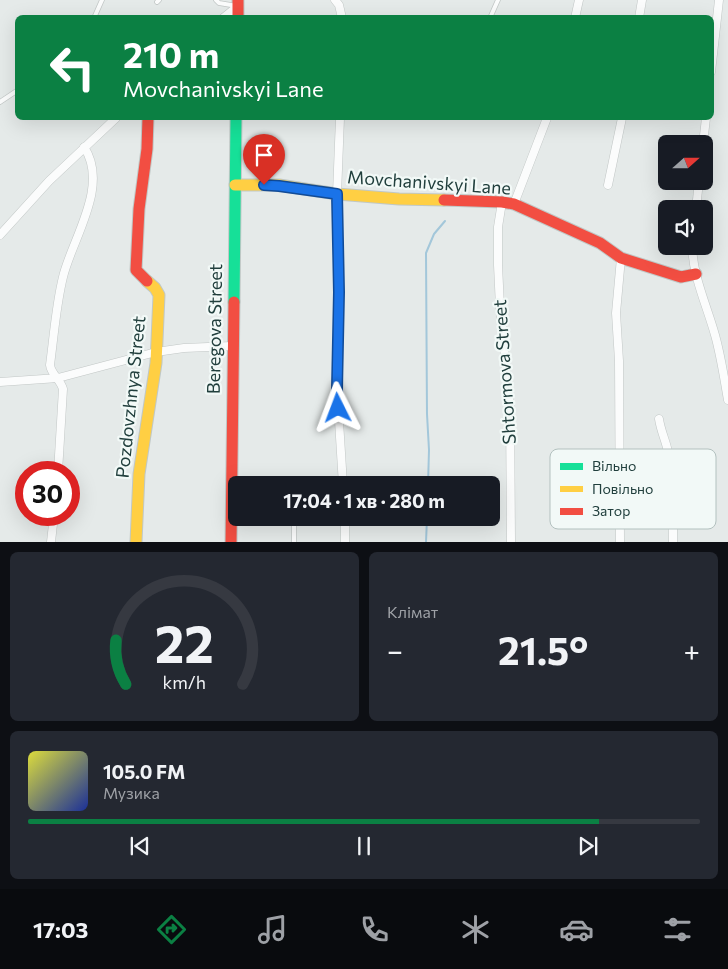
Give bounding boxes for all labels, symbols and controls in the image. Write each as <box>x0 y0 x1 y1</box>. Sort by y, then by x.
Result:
text: 210 m <box>123 32 219 75</box>
icon: left <box>40 35 105 100</box>
text: Movchanivskyi Lane <box>123 75 324 102</box>
pin <box>243 134 285 185</box>
north arrow <box>658 135 712 190</box>
map controls <box>658 135 713 255</box>
icon: arrive <box>250 141 278 169</box>
street label: Movchanivskyi Lane <box>346 165 512 199</box>
button: sound <box>658 200 713 255</box>
street label: Beregova Street <box>202 264 226 394</box>
street label: Shtormova Street <box>488 299 520 445</box>
street label: Pozdovzhnya Street <box>111 315 149 479</box>
position arrow <box>311 381 363 433</box>
legend <box>550 449 716 529</box>
text: Вільно <box>592 457 636 474</box>
speed limit sign: 30 <box>15 461 80 526</box>
text: Повільно <box>592 480 653 497</box>
text: 17:04 · 1 хв · 280 m <box>283 489 445 512</box>
text: Затор <box>592 502 630 519</box>
text: Клімат <box>387 602 438 621</box>
text: 22 <box>155 610 214 674</box>
text: 21.5° <box>498 626 588 673</box>
text: − <box>387 633 403 667</box>
text: + <box>684 633 700 667</box>
text: km/h <box>163 671 206 693</box>
text: 105.0 FM <box>103 760 185 783</box>
text: Музика <box>103 783 160 802</box>
icon: previous <box>126 832 154 860</box>
icon: pause <box>350 832 378 860</box>
icon: next <box>574 832 602 860</box>
icon: directions <box>154 912 189 947</box>
icon: music <box>255 912 290 947</box>
icon: phone <box>357 912 392 947</box>
icon: climate <box>458 912 493 947</box>
icon: car <box>559 912 594 947</box>
icon: filters <box>660 912 695 947</box>
text: 17:03 <box>33 916 88 943</box>

